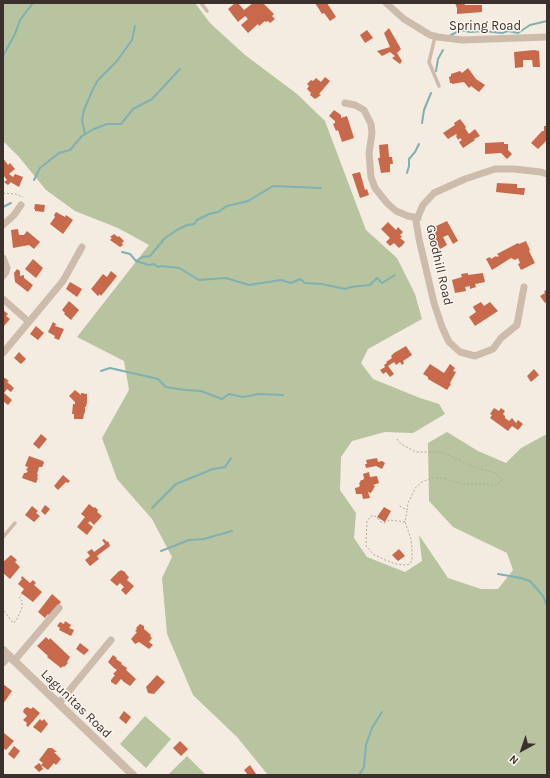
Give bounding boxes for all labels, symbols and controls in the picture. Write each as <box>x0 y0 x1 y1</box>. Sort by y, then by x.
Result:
street label: Spring Road <box>449 18 521 34</box>
street label: Goodhill Road <box>422 223 456 307</box>
street label: Lagunitas Road <box>37 666 115 742</box>
north arrow <box>502 730 542 770</box>
text: N <box>507 752 521 767</box>

